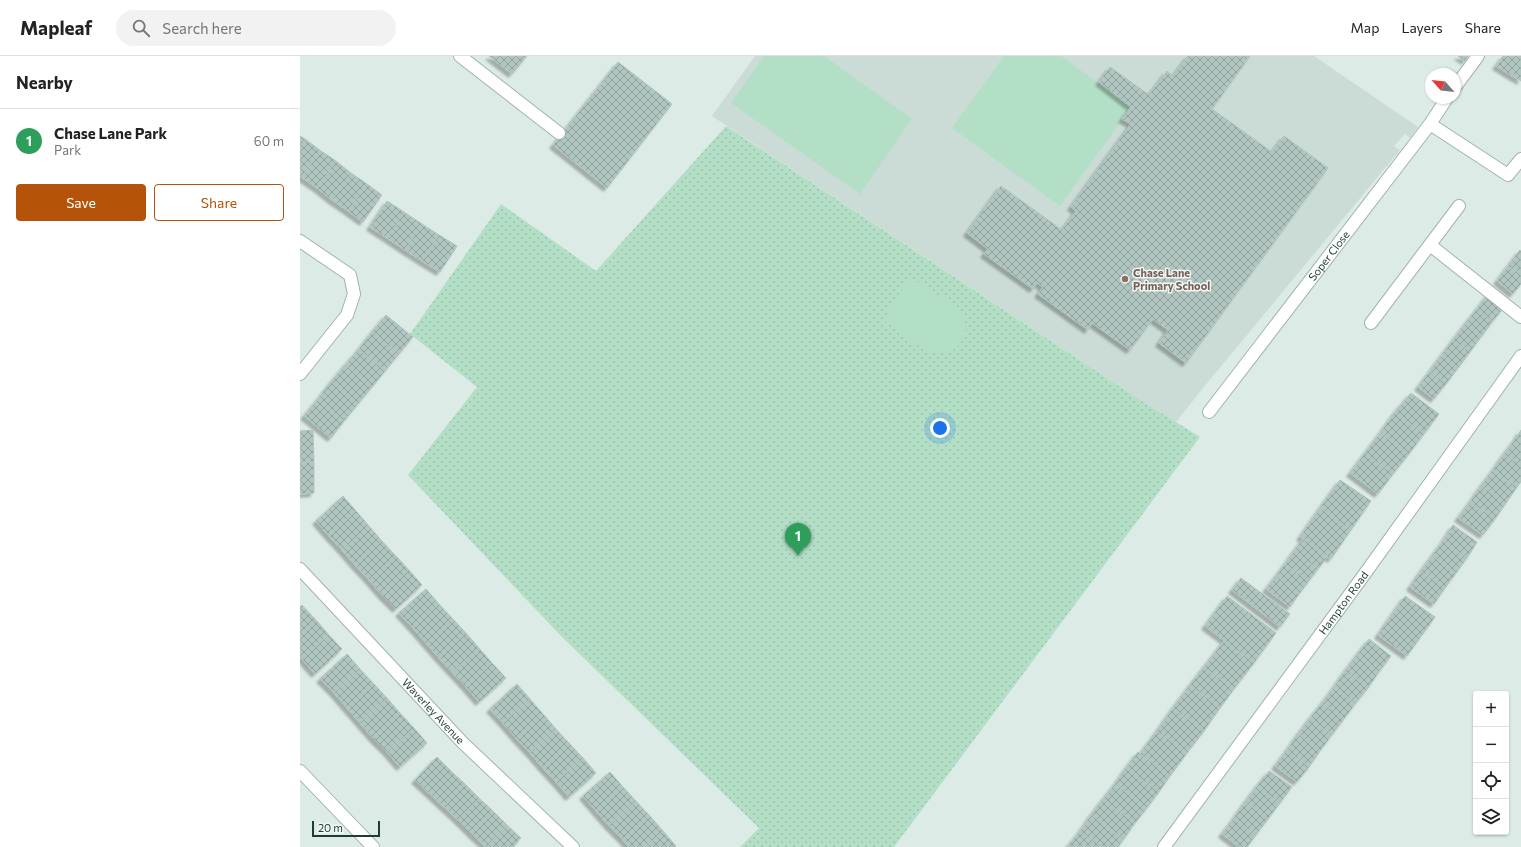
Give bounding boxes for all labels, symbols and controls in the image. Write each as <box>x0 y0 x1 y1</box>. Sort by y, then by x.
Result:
search box <box>116 10 396 46</box>
text: Mapleaf <box>20 16 92 39</box>
icon: search <box>130 17 152 39</box>
text: Search here <box>162 19 242 37</box>
text: Map <box>1351 19 1379 36</box>
text: Layers <box>1401 19 1443 36</box>
text: Share <box>1465 19 1501 36</box>
north arrow <box>1425 68 1461 104</box>
text: Nearby <box>16 72 73 93</box>
text: Chase Lane Park <box>54 124 167 142</box>
text: 1 <box>26 133 32 149</box>
text: 60 m <box>254 133 284 149</box>
text: Park <box>54 142 81 158</box>
button: Save <box>16 184 146 221</box>
button: Share <box>154 184 284 221</box>
street label: Soper Close <box>1305 228 1352 283</box>
place label: Chase Lane Primary School <box>1133 266 1210 292</box>
marker: Chase Lane Primary School <box>1120 274 1130 284</box>
your location <box>930 418 950 438</box>
pin: 1 <box>785 523 811 556</box>
street label: Hampton Road <box>1316 568 1371 637</box>
street label: Waverley Avenue <box>400 676 468 747</box>
map controls <box>1473 691 1509 835</box>
button: + <box>1473 691 1509 727</box>
button: − <box>1473 727 1509 763</box>
button: locate <box>1473 763 1509 799</box>
button: layers <box>1473 799 1509 835</box>
scale bar <box>312 819 380 838</box>
text: 20 m <box>318 821 343 834</box>

